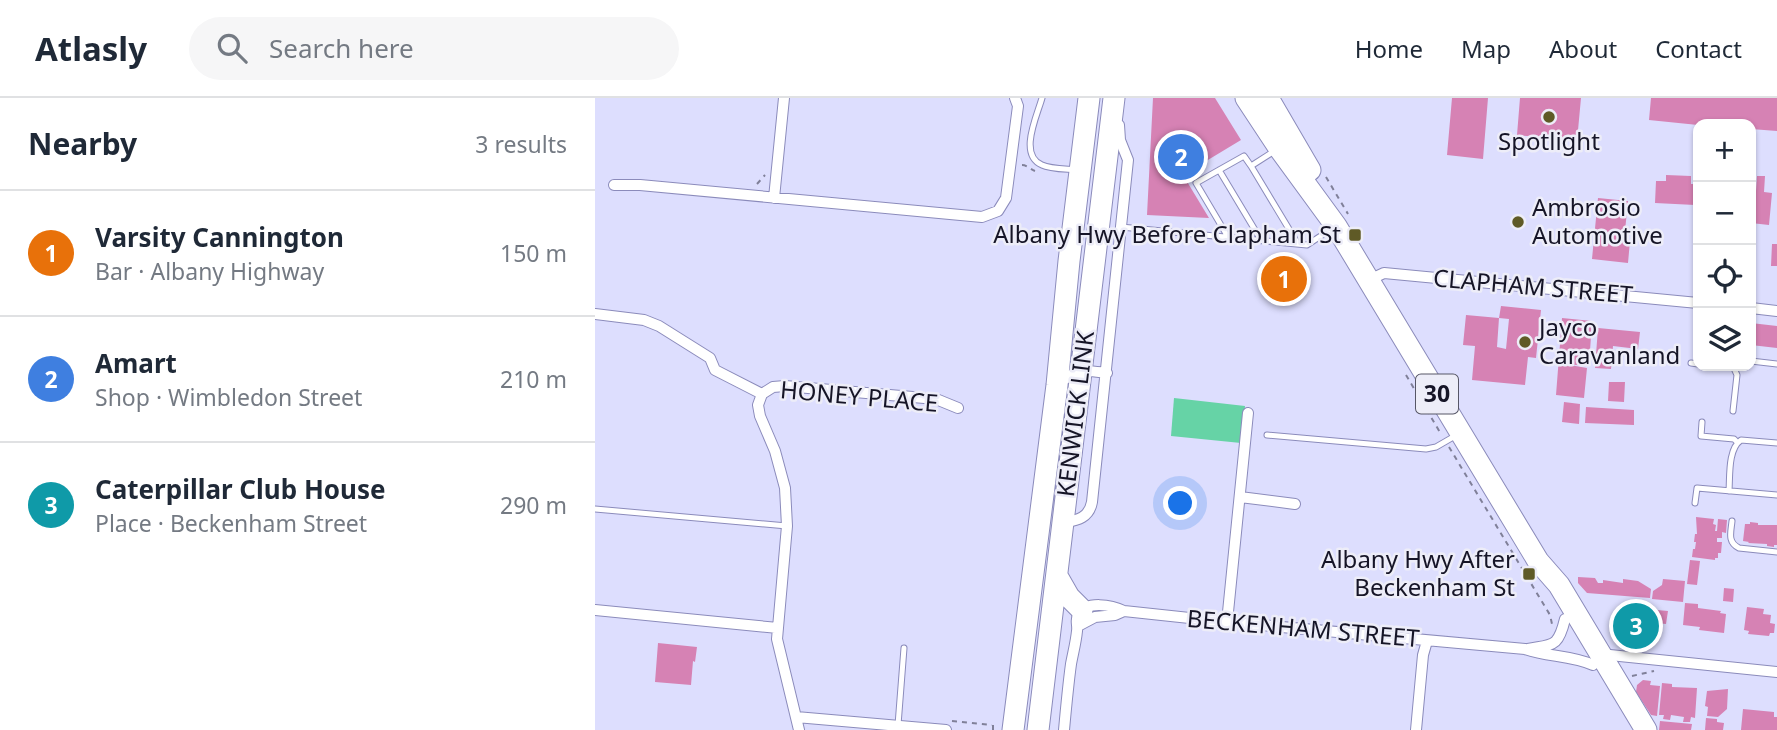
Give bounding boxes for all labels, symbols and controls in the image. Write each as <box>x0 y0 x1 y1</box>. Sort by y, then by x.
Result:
search box <box>189 17 679 80</box>
text: Atlasly <box>35 26 147 71</box>
icon: search <box>213 29 251 67</box>
text: Search here <box>269 30 414 66</box>
text: Home <box>1355 32 1423 65</box>
text: Map <box>1461 32 1511 65</box>
text: About <box>1549 32 1617 65</box>
text: Contact <box>1655 32 1742 65</box>
marker: Spotlight <box>1541 109 1557 125</box>
map controls <box>1693 119 1756 371</box>
button: + <box>1693 119 1756 182</box>
text: Nearby <box>28 123 137 164</box>
place label: Spotlight <box>1498 124 1600 157</box>
text: 3 results <box>475 128 567 160</box>
pin: 2 <box>1158 131 1204 183</box>
button: − <box>1693 182 1756 245</box>
place label: Ambrosio Automotive <box>1532 190 1663 251</box>
marker: Ambrosio Automotive <box>1510 214 1526 230</box>
place label: Albany Hwy Before Clapham St <box>993 217 1341 250</box>
text: Varsity Cannington <box>95 219 344 255</box>
marker: Albany Hwy Before Clapham St <box>1347 227 1363 243</box>
text: 1 <box>44 237 58 269</box>
text: 150 m <box>500 237 567 269</box>
button: locate <box>1693 245 1756 308</box>
pin: 1 <box>1261 253 1307 305</box>
text: Bar · Albany Highway <box>95 255 324 287</box>
street label: CLAPHAM STREET <box>1432 260 1635 311</box>
button: layers <box>1693 308 1756 371</box>
place label: Jayco Caravanland <box>1537 310 1680 371</box>
street label: KENWICK LINK <box>1048 329 1101 499</box>
marker: Jayco Caravanland <box>1517 334 1533 350</box>
text: Amart <box>95 345 177 381</box>
text: 2 <box>44 363 58 395</box>
text: 210 m <box>500 363 567 395</box>
street label: HONEY PLACE <box>779 372 939 419</box>
road number: 30 <box>1416 374 1458 414</box>
text: Shop · Wimbledon Street <box>95 381 362 413</box>
text: Caterpillar Club House <box>95 471 386 507</box>
your location <box>1163 486 1197 520</box>
text: 3 <box>44 489 58 521</box>
text: 290 m <box>500 489 567 521</box>
text: Place · Beckenham Street <box>95 507 367 539</box>
place label: Albany Hwy After Beckenham St <box>1321 542 1515 603</box>
marker: Albany Hwy After Beckenham St <box>1521 566 1537 582</box>
pin: 3 <box>1613 600 1659 652</box>
street label: BECKENHAM STREET <box>1186 601 1421 654</box>

